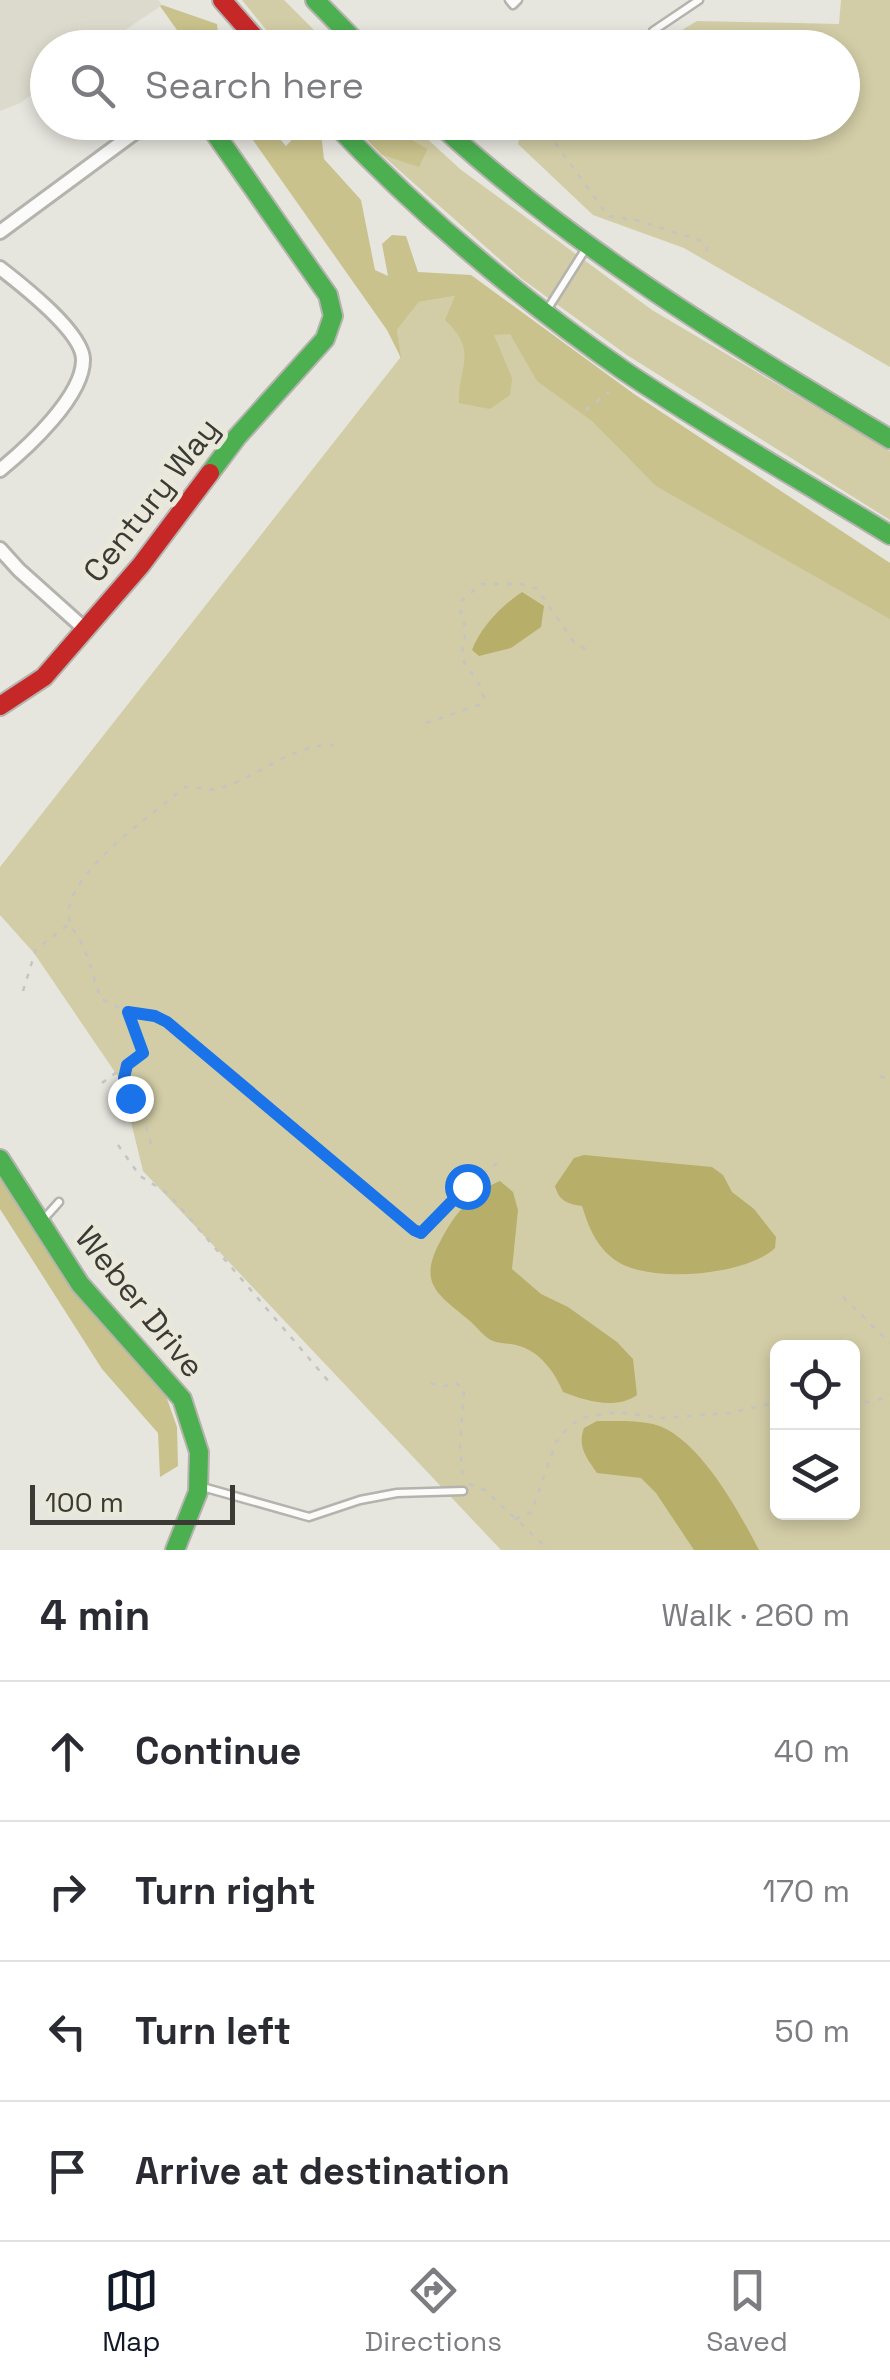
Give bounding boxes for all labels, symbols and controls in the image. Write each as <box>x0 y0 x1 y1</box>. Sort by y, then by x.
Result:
search box <box>30 30 860 140</box>
icon: search <box>65 58 120 113</box>
text: Search here <box>145 61 364 109</box>
street label: Century Way <box>74 410 228 590</box>
route end <box>108 1076 154 1122</box>
route start <box>445 1164 491 1210</box>
street label: Weber Drive <box>67 1218 213 1386</box>
map controls <box>770 1340 860 1520</box>
button: locate <box>770 1340 860 1430</box>
button: layers <box>770 1430 860 1520</box>
scale bar <box>30 1480 235 1524</box>
text: 100 m <box>45 1484 124 1520</box>
text: 4 min <box>40 1589 150 1642</box>
text: Walk · 260 m <box>661 1595 850 1635</box>
icon: ahead <box>40 1724 95 1779</box>
text: Continue <box>135 1727 301 1775</box>
text: 40 m <box>774 1731 850 1771</box>
icon: right <box>40 1864 95 1919</box>
text: Turn right <box>135 1867 316 1915</box>
text: 170 m <box>763 1871 850 1911</box>
icon: left <box>40 2004 95 2059</box>
text: Turn left <box>135 2007 291 2055</box>
text: 50 m <box>775 2011 850 2051</box>
icon: arrive <box>40 2144 95 2199</box>
text: Arrive at destination <box>135 2147 510 2195</box>
tab: Map <box>102 2263 160 2359</box>
tab: Directions <box>365 2263 502 2359</box>
tab: Saved <box>706 2263 788 2359</box>

